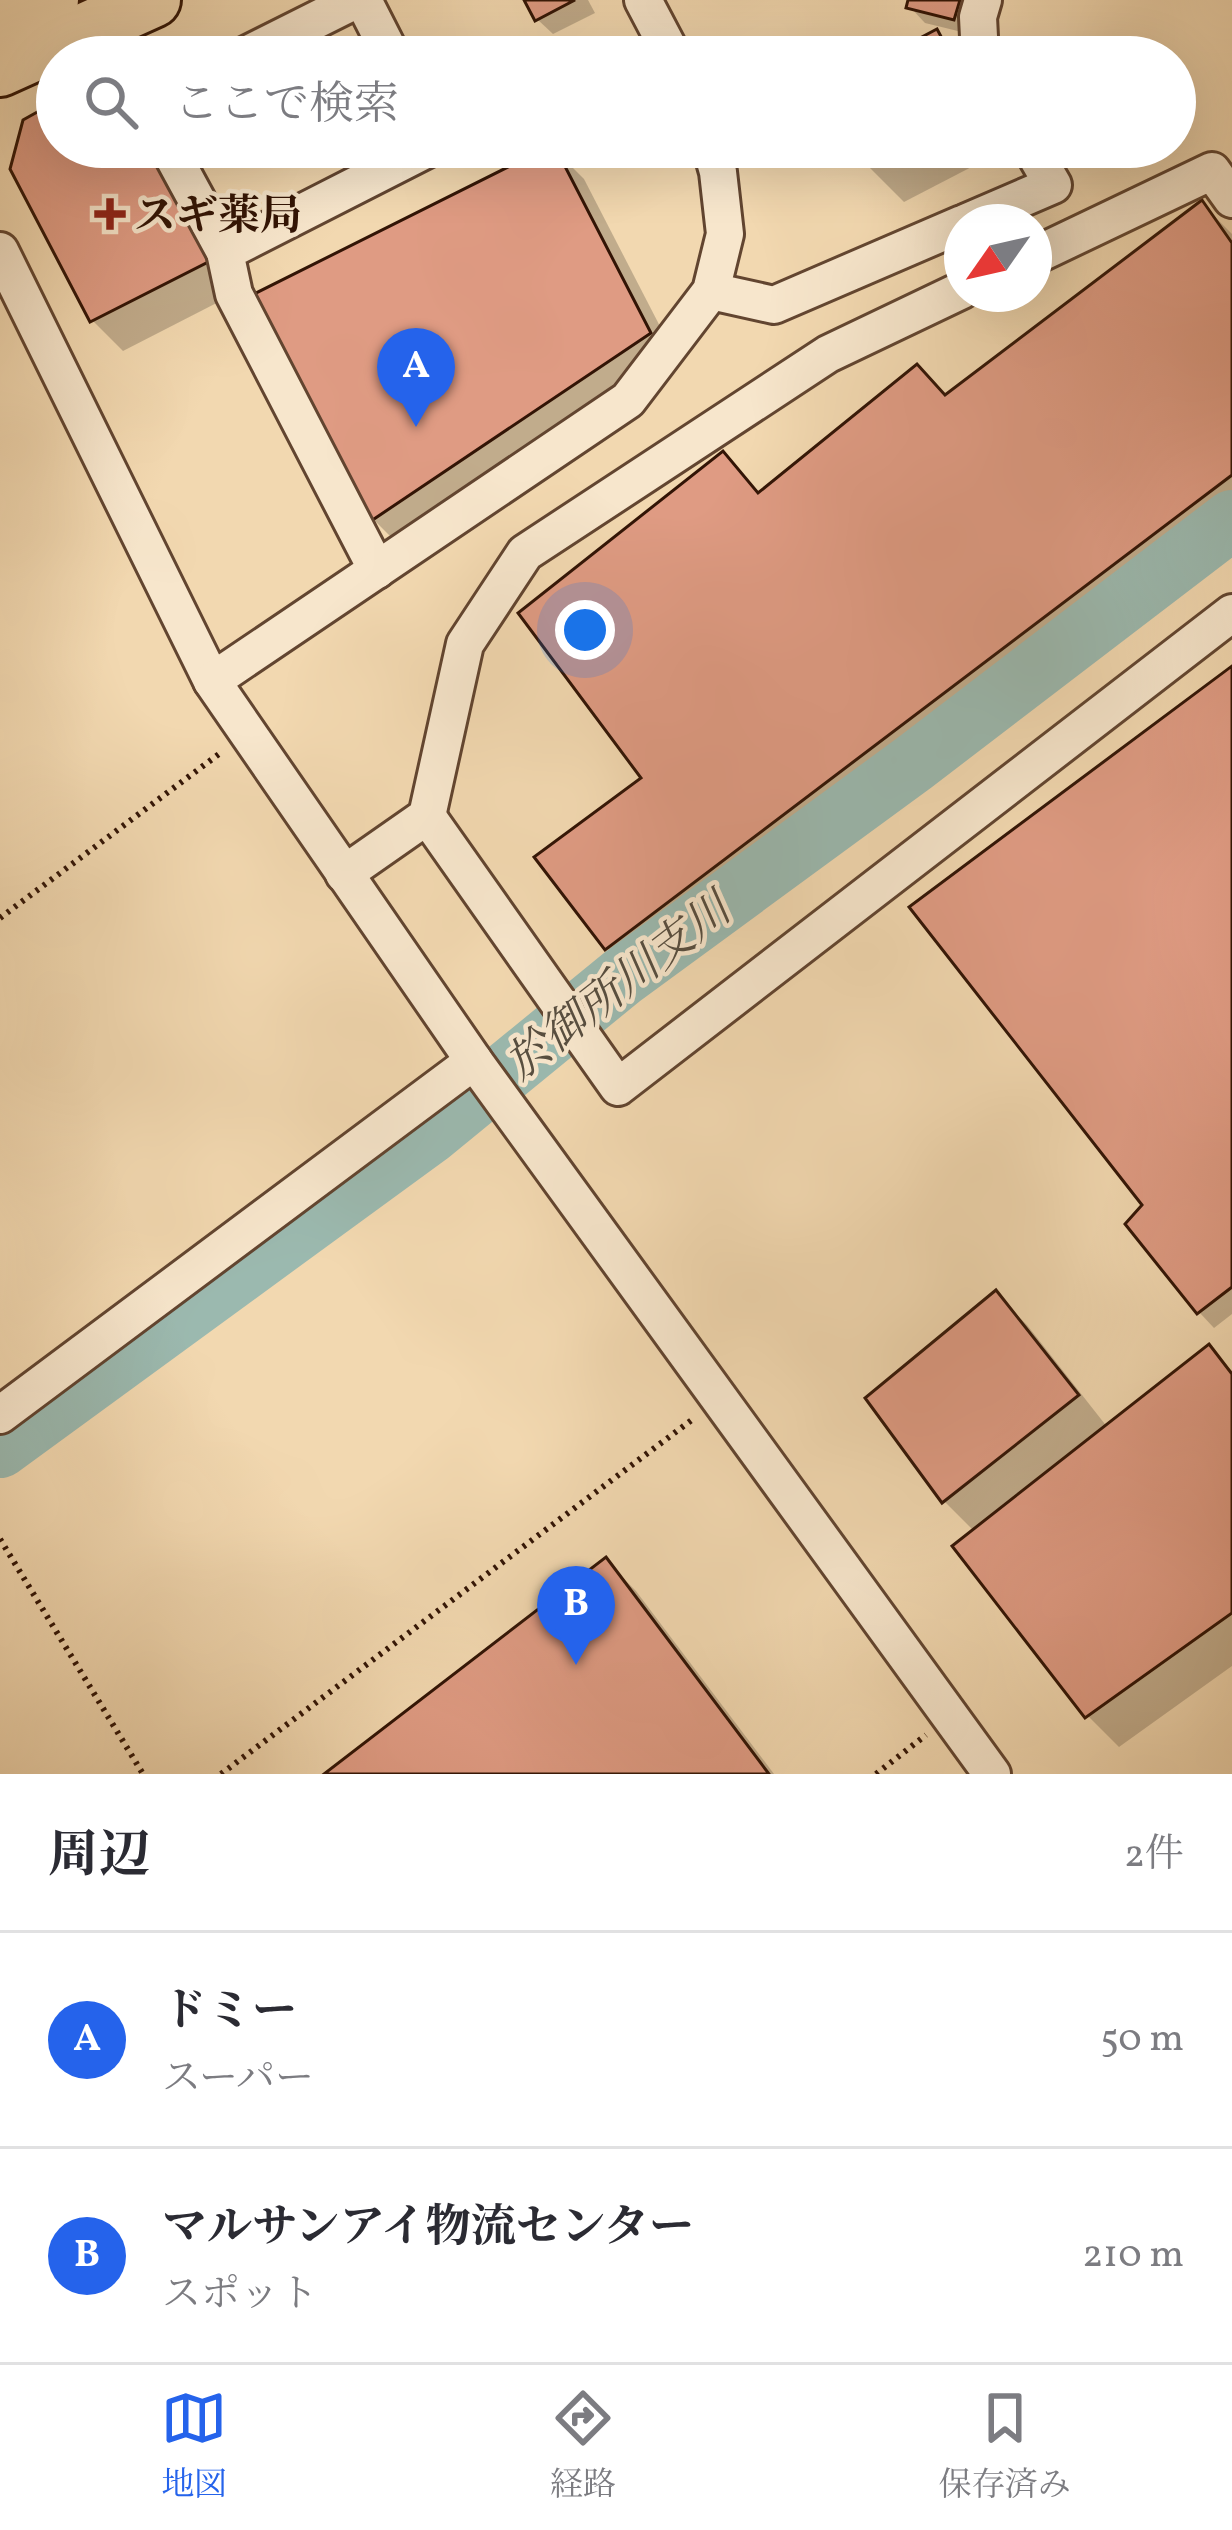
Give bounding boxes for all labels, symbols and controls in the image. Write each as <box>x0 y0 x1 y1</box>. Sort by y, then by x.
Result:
search box <box>36 36 1196 168</box>
icon: search <box>78 69 144 135</box>
text: ここで検索 <box>174 75 399 138</box>
place label: スギ薬局 <box>134 189 302 248</box>
marker: スギ薬局 <box>97 201 123 227</box>
north arrow <box>944 204 1052 312</box>
pin: A <box>377 328 455 427</box>
your location <box>555 600 615 660</box>
water label: 於御所川支川 <box>494 878 749 1096</box>
pin: B <box>537 1566 615 1665</box>
text: 周辺 <box>48 1822 150 1893</box>
text: 2件 <box>1124 1829 1184 1883</box>
text: ドミー <box>162 1982 297 2045</box>
text: A <box>73 2013 101 2067</box>
text: 50 m <box>1100 2013 1184 2067</box>
text: スーパー <box>162 2053 314 2107</box>
text: マルサンアイ物流センター <box>162 2198 694 2261</box>
text: B <box>74 2229 100 2283</box>
text: 210 m <box>1082 2229 1184 2283</box>
text: スポット <box>162 2269 318 2323</box>
tab: 地図 <box>161 2385 227 2510</box>
tab: 経路 <box>550 2385 616 2510</box>
tab: 保存済み <box>939 2385 1071 2510</box>

